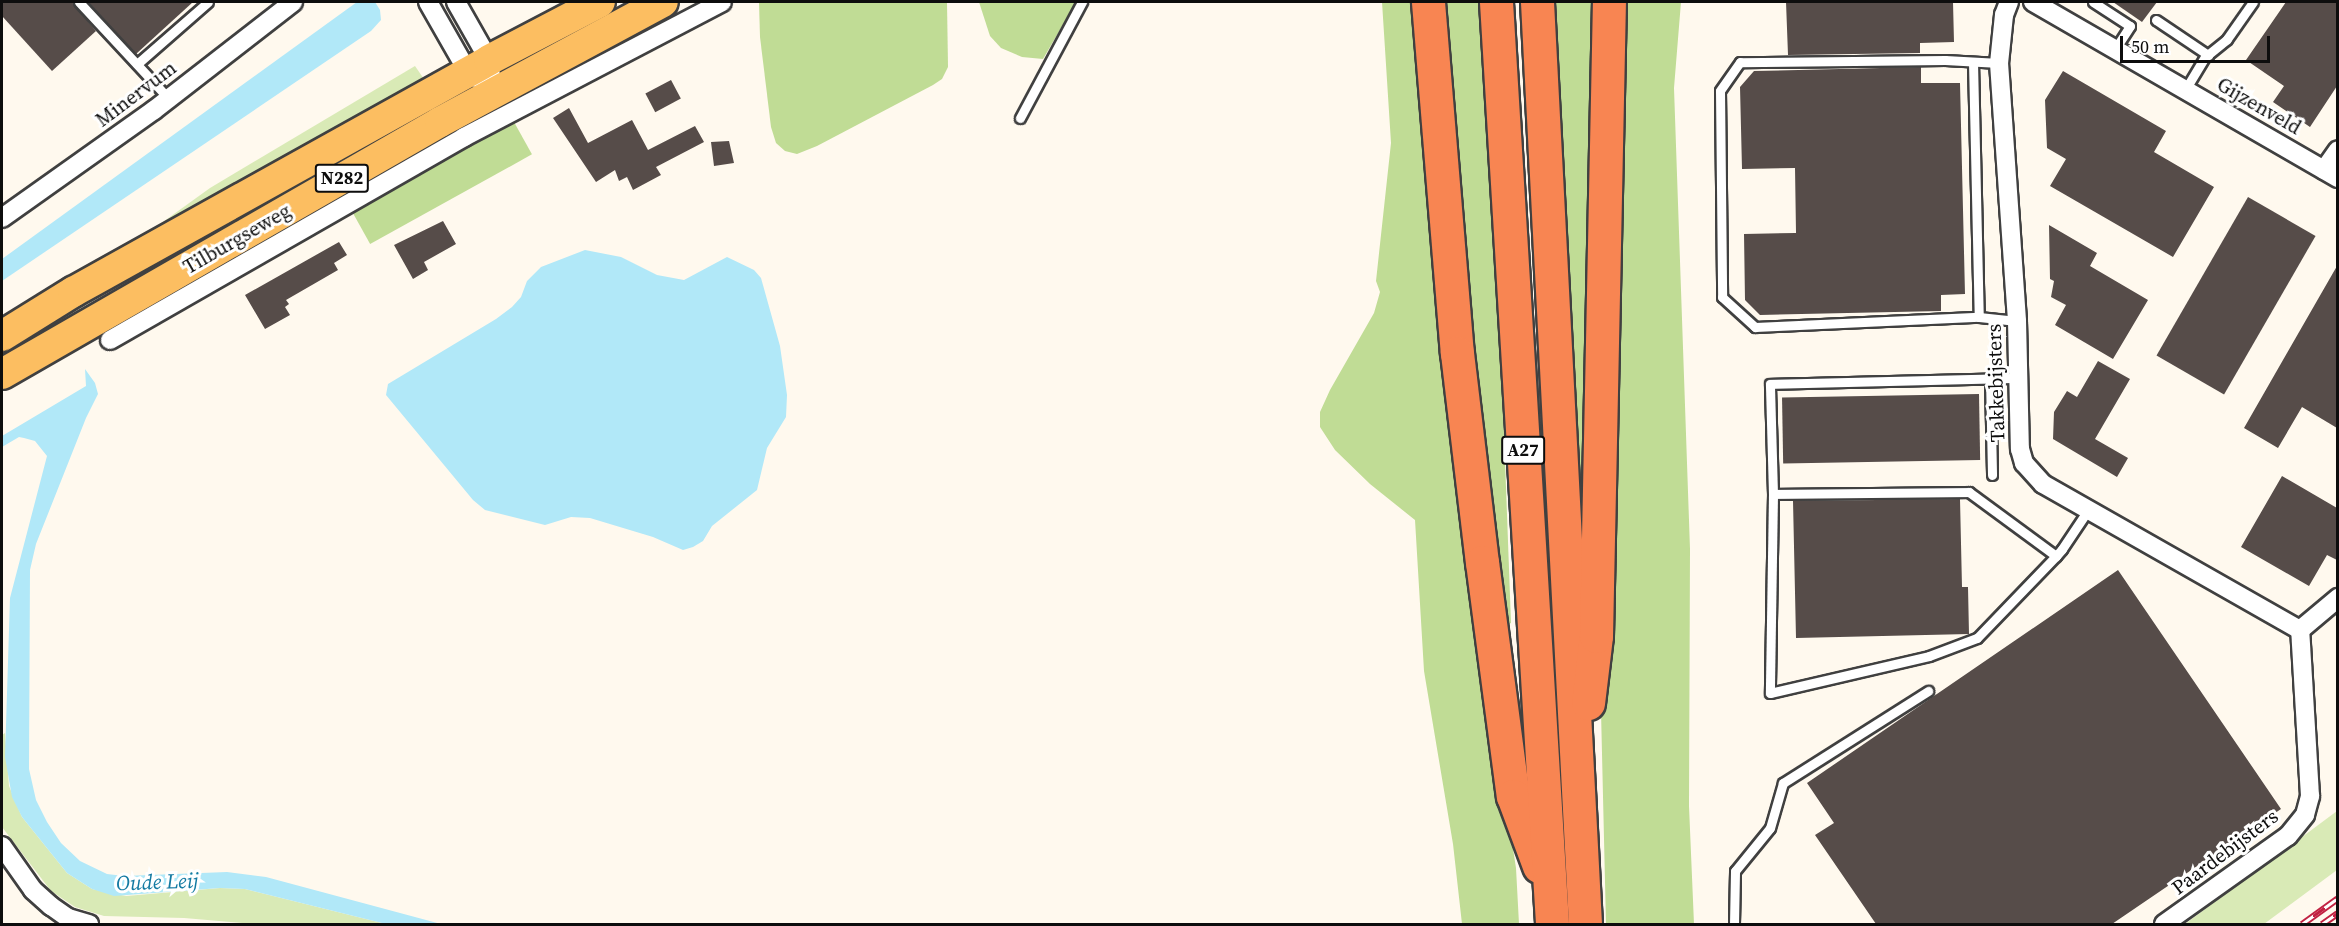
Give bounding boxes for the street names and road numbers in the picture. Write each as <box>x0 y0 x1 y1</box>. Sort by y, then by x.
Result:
street label: Minervum <box>91 56 181 132</box>
street label: Gijzenveld <box>2213 72 2305 140</box>
road number: N282 <box>314 163 370 193</box>
street label: Tilburgseweg <box>179 199 295 279</box>
street label: Takkebijsters <box>1982 323 2010 443</box>
road number: A27 <box>1500 435 1546 465</box>
street label: Paardebijsters <box>2167 804 2283 900</box>

